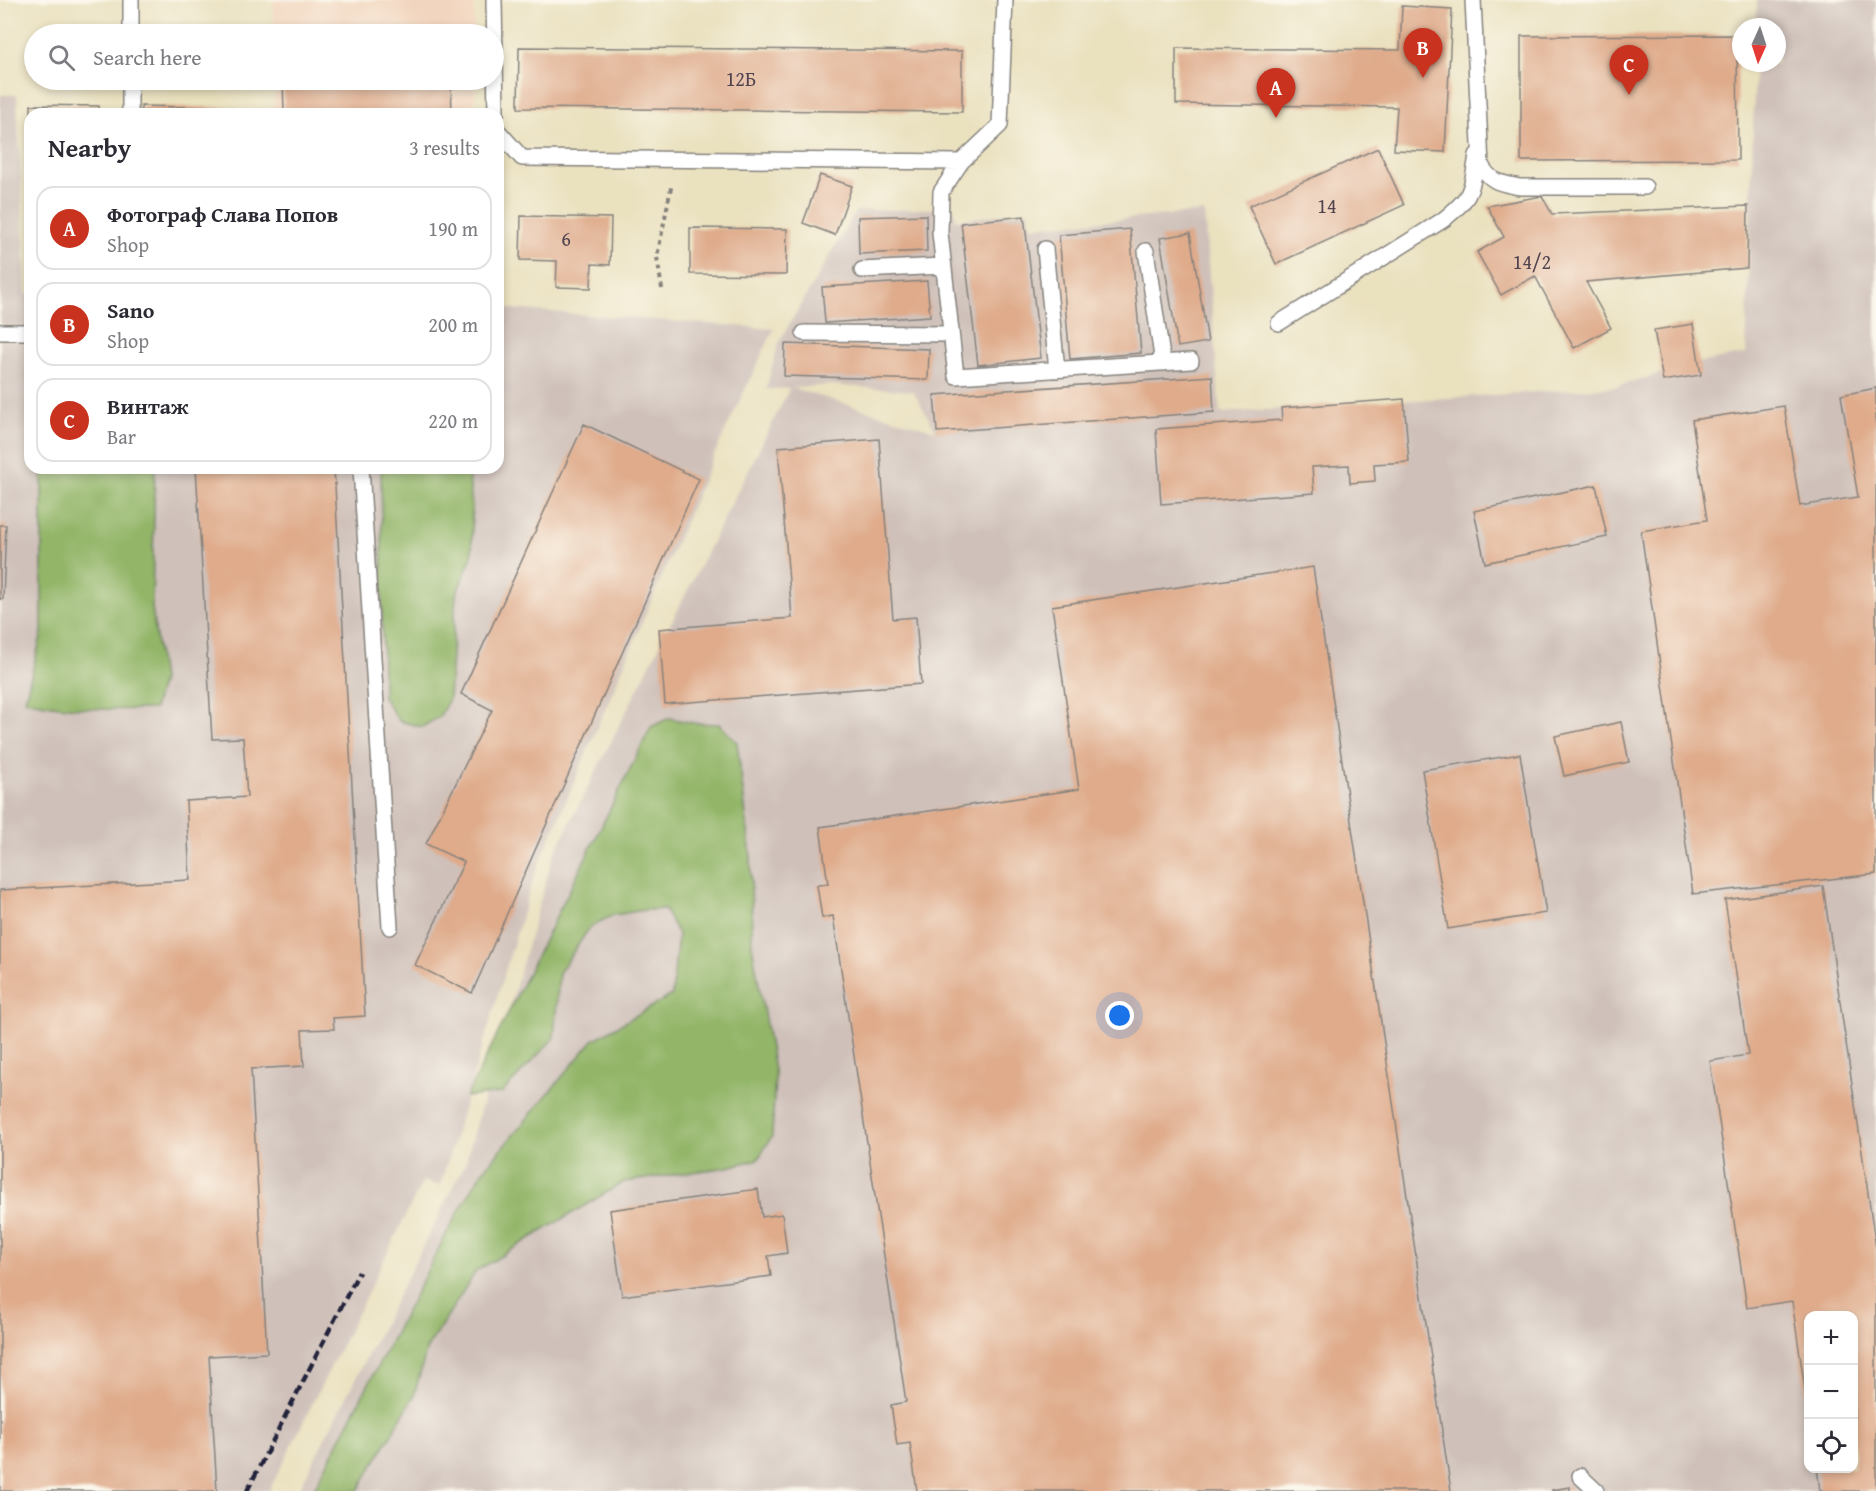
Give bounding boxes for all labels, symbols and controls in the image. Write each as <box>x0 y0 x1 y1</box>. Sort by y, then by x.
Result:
north arrow <box>1732 18 1786 72</box>
search box <box>24 24 504 90</box>
pin: B <box>1404 28 1442 78</box>
icon: search <box>45 41 78 74</box>
text: Search here <box>93 41 202 73</box>
pin: C <box>1610 46 1648 95</box>
house number: 12Б <box>726 64 756 93</box>
pin: A <box>1256 68 1296 118</box>
text: Nearby <box>48 128 131 167</box>
text: 3 results <box>409 133 480 162</box>
house number: 14 <box>1317 191 1337 220</box>
text: Фотограф Слава Попов <box>107 198 338 230</box>
text: A <box>63 214 76 243</box>
text: 190 m <box>428 214 478 243</box>
house number: 6 <box>561 224 571 253</box>
text: Shop <box>107 230 149 259</box>
house number: 14/2 <box>1513 247 1551 276</box>
text: Sano <box>107 294 155 326</box>
text: B <box>63 310 76 339</box>
text: 200 m <box>428 310 478 339</box>
text: Shop <box>107 326 149 355</box>
text: Винтаж <box>107 390 188 422</box>
text: C <box>64 406 75 435</box>
text: 220 m <box>428 406 478 435</box>
text: Bar <box>107 422 136 451</box>
your location <box>1105 1001 1134 1030</box>
map controls <box>1804 1311 1858 1473</box>
button: + <box>1804 1311 1858 1365</box>
button: − <box>1804 1365 1858 1419</box>
button: locate <box>1804 1419 1858 1473</box>

